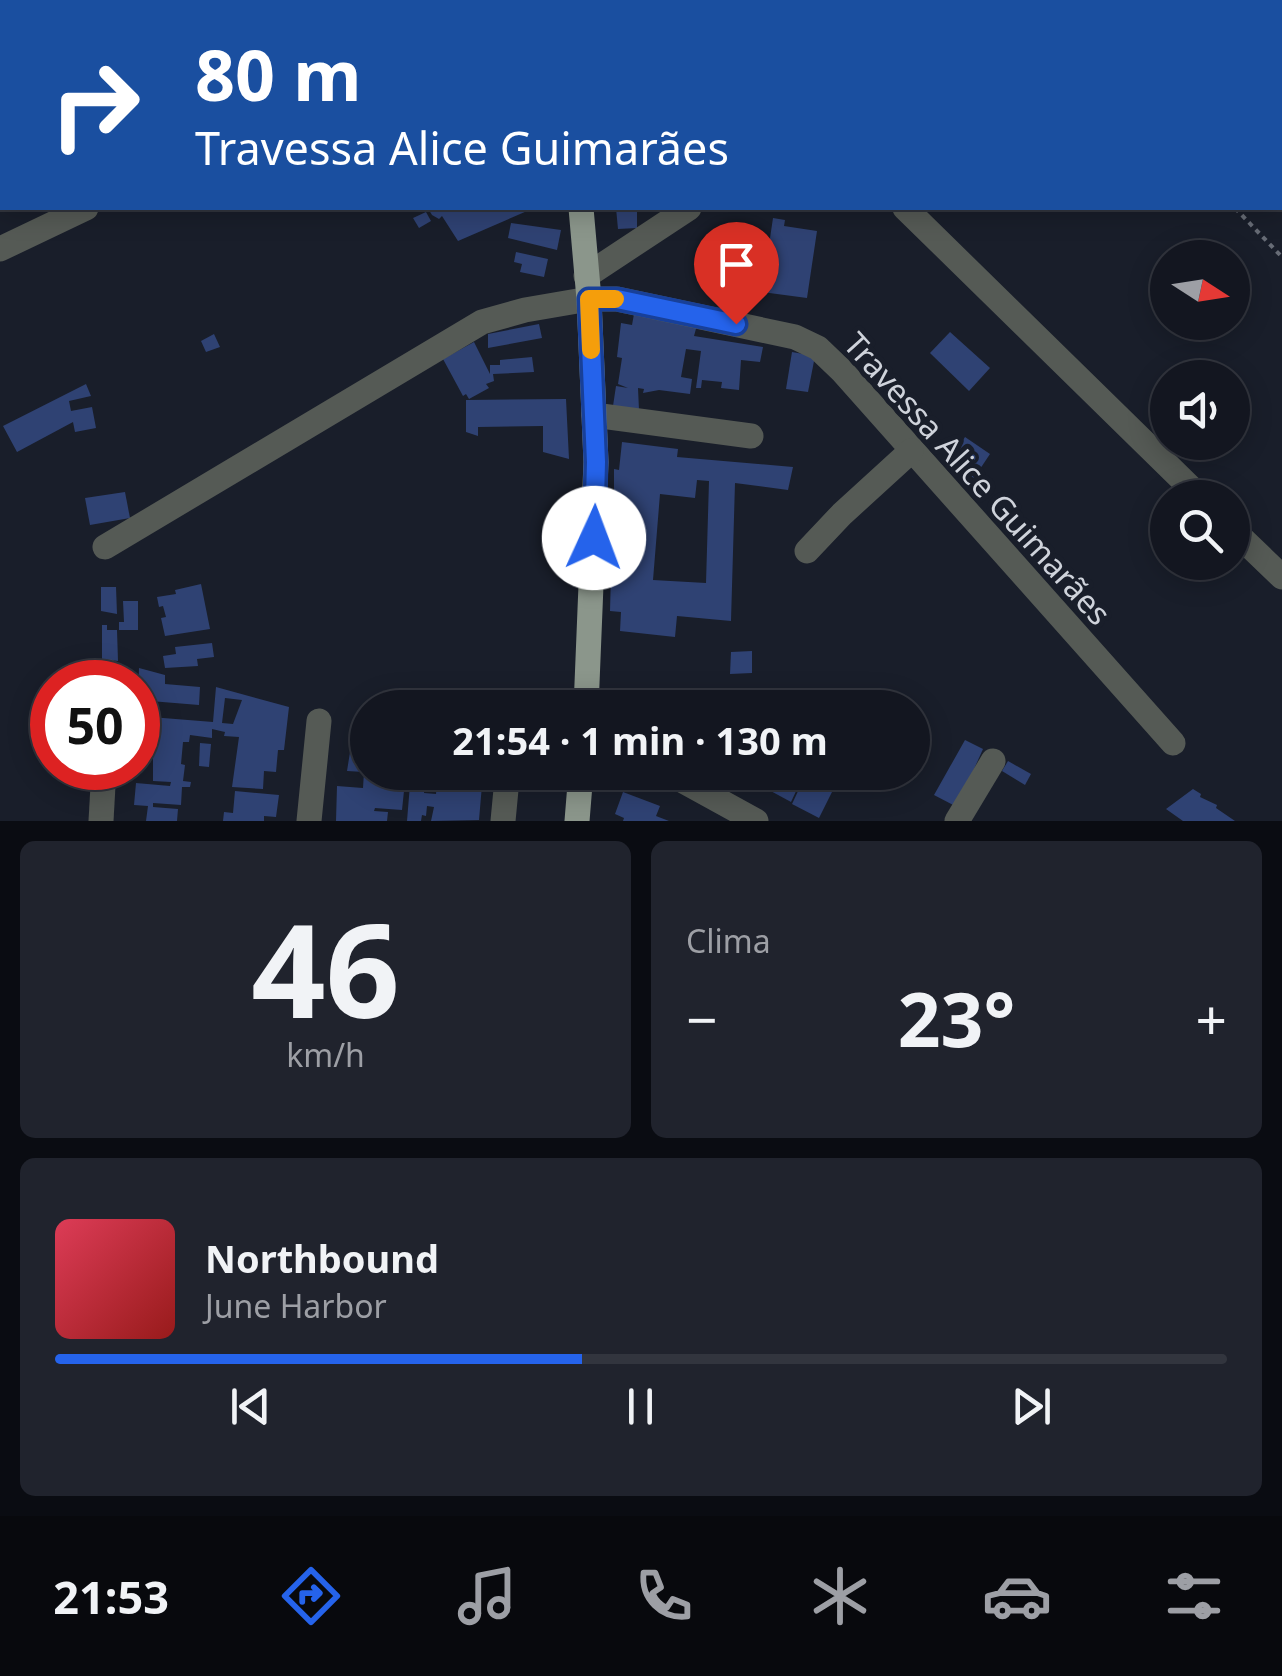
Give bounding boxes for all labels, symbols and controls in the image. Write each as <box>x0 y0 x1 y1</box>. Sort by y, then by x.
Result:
text: 80 m <box>195 26 362 122</box>
icon: right <box>30 40 160 170</box>
text: Travessa Alice Guimarães <box>195 117 729 178</box>
pin <box>694 222 779 325</box>
icon: arrive <box>709 237 764 292</box>
north arrow <box>1150 240 1250 340</box>
map controls <box>1150 240 1250 580</box>
street label: Travessa Alice Guimarães <box>835 323 1121 633</box>
button: sound <box>1150 360 1250 460</box>
button: search <box>1150 480 1250 580</box>
position arrow <box>542 486 646 590</box>
speed limit sign: 50 <box>30 660 160 790</box>
text: 21:54 · 1 min · 130 m <box>452 714 828 766</box>
text: 46 <box>251 879 400 1056</box>
text: Clima <box>686 919 771 962</box>
text: 23° <box>898 967 1015 1069</box>
text: − <box>686 981 717 1056</box>
text: + <box>1196 981 1227 1056</box>
text: km/h <box>286 1033 365 1076</box>
text: Northbound <box>205 1232 439 1284</box>
text: June Harbor <box>205 1284 387 1327</box>
icon: previous <box>223 1379 278 1434</box>
icon: pause <box>613 1379 668 1434</box>
icon: next <box>1004 1379 1059 1434</box>
icon: directions <box>276 1561 346 1631</box>
icon: music <box>452 1561 522 1631</box>
icon: phone <box>629 1561 699 1631</box>
icon: climate <box>805 1561 875 1631</box>
icon: car <box>982 1561 1052 1631</box>
icon: filters <box>1159 1561 1229 1631</box>
text: 21:53 <box>53 1566 169 1627</box>

